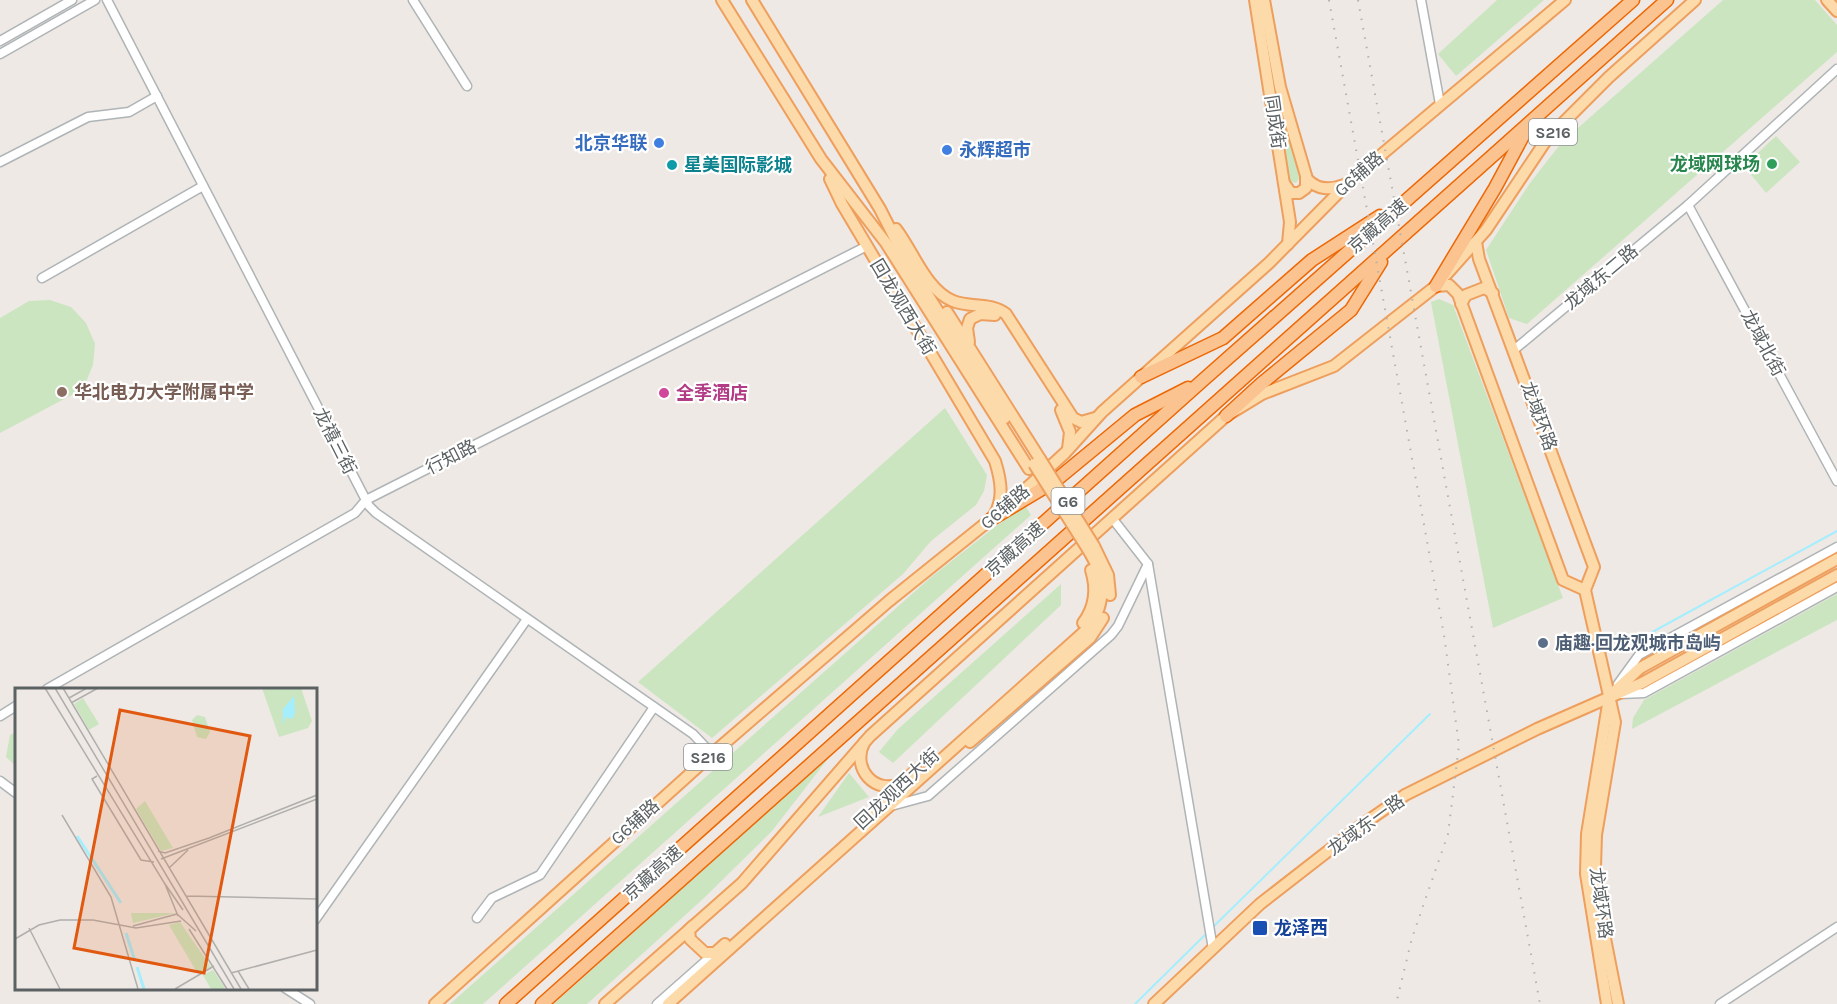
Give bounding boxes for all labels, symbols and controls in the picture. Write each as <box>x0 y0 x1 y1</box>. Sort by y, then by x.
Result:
street label: 同成街 <box>1260 94 1290 150</box>
road number: S216 <box>1529 119 1577 145</box>
place label: 北京华联 <box>575 132 648 154</box>
marker: 北京华联 <box>652 136 666 150</box>
place label: 永辉超市 <box>959 139 1031 161</box>
marker: 永辉超市 <box>940 143 954 157</box>
street label: G6辅路 <box>1330 147 1388 201</box>
place label: 龙域网球场 <box>1670 153 1760 175</box>
place label: 星美国际影城 <box>684 154 792 176</box>
marker: 龙域网球场 <box>1765 157 1779 171</box>
marker: 星美国际影城 <box>665 158 679 172</box>
street label: 京藏高速 <box>1344 194 1412 258</box>
street label: 龙域东二路 <box>1559 240 1643 314</box>
street label: 回龙观西大街 <box>866 255 940 359</box>
street label: 龙域北街 <box>1736 306 1790 380</box>
street label: 龙域环路 <box>1516 378 1562 454</box>
place label: 华北电力大学附属中学 <box>74 381 254 403</box>
place label: 全季酒店 <box>676 382 748 404</box>
marker: 华北电力大学附属中学 <box>55 385 69 399</box>
marker: 全季酒店 <box>657 386 671 400</box>
street label: 龙禧三街 <box>309 404 361 478</box>
street label: 行知路 <box>422 435 480 479</box>
street label: G6辅路 <box>976 480 1034 534</box>
road number: G6 <box>1052 488 1084 514</box>
street label: 京藏高速 <box>981 517 1049 581</box>
place label: 庙趣·回龙观城市岛屿 <box>1555 632 1721 654</box>
marker: 庙趣·回龙观城市岛屿 <box>1536 636 1550 650</box>
inset map <box>15 688 316 989</box>
road number: S216 <box>684 744 732 770</box>
street label: 回龙观西大街 <box>850 744 944 834</box>
street label: 龙域东一路 <box>1323 790 1409 860</box>
street label: G6辅路 <box>606 794 664 850</box>
street label: 京藏高速 <box>619 841 687 905</box>
street label: 龙域环路 <box>1585 866 1617 940</box>
place label: 龙泽西 <box>1274 917 1328 939</box>
marker: 龙泽西 <box>1251 919 1269 937</box>

